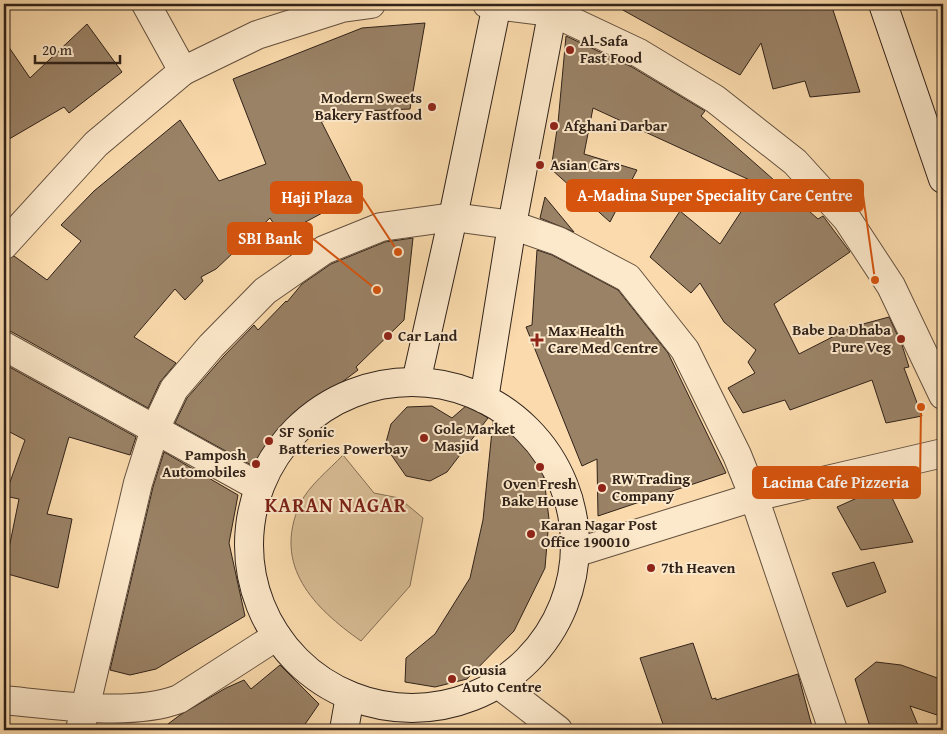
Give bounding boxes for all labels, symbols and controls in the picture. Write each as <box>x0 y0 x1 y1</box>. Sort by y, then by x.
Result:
place label: Al-Safa Fast Food <box>580 30 642 68</box>
scale bar <box>35 32 120 64</box>
text: 20 m <box>42 39 73 60</box>
marker: Al-Safa Fast Food <box>564 44 576 56</box>
place label: Modern Sweets Bakery Fastfood <box>315 87 422 125</box>
marker: Modern Sweets Bakery Fastfood <box>426 101 438 113</box>
place label: Afghani Darbar <box>564 115 667 136</box>
marker: Afghani Darbar <box>548 120 560 132</box>
place label: Asian Cars <box>550 154 620 175</box>
marker: Asian Cars <box>534 159 546 171</box>
callout: A-Madina Super Speciality Care Centre <box>567 180 863 211</box>
callout: Haji Plaza <box>271 182 362 213</box>
text: A-Madina Super Speciality Care Centre <box>577 183 853 207</box>
text: Haji Plaza <box>282 185 353 209</box>
callout: SBI Bank <box>228 223 312 254</box>
text: SBI Bank <box>238 226 303 250</box>
place label: Babe Da Dhaba Pure Veg <box>792 319 891 357</box>
place label: Max Health Care Med Centre <box>548 320 658 358</box>
place label: Car Land <box>398 325 458 346</box>
marker: Car Land <box>382 330 394 342</box>
marker: Max Health Care Med Centre <box>530 333 544 347</box>
marker: Babe Da Dhaba Pure Veg <box>895 333 907 345</box>
place label: Gole Market Masjid <box>434 418 515 456</box>
place label: SF Sonic Batteries Powerbay <box>279 421 408 459</box>
marker: Gole Market Masjid <box>418 432 430 444</box>
marker: SF Sonic Batteries Powerbay <box>263 435 275 447</box>
place label: Pamposh Automobiles <box>162 444 246 482</box>
marker: Pamposh Automobiles <box>250 458 262 470</box>
marker: Oven Fresh Bake House <box>534 461 546 473</box>
callout: Lacima Cafe Pizzeria <box>753 467 920 498</box>
place label: RW Trading Company <box>612 468 690 506</box>
text: Lacima Cafe Pizzeria <box>763 470 910 494</box>
place label: Oven Fresh Bake House <box>502 473 578 511</box>
marker: RW Trading Company <box>596 482 608 494</box>
district label: KARAN NAGAR <box>265 490 407 519</box>
place label: Karan Nagar Post Office 190010 <box>541 514 657 552</box>
marker: Karan Nagar Post Office 190010 <box>525 528 537 540</box>
place label: 7th Heaven <box>661 557 736 578</box>
marker: 7th Heaven <box>645 562 657 574</box>
place label: Gousia Auto Centre <box>462 659 542 697</box>
marker: Gousia Auto Centre <box>446 673 458 685</box>

